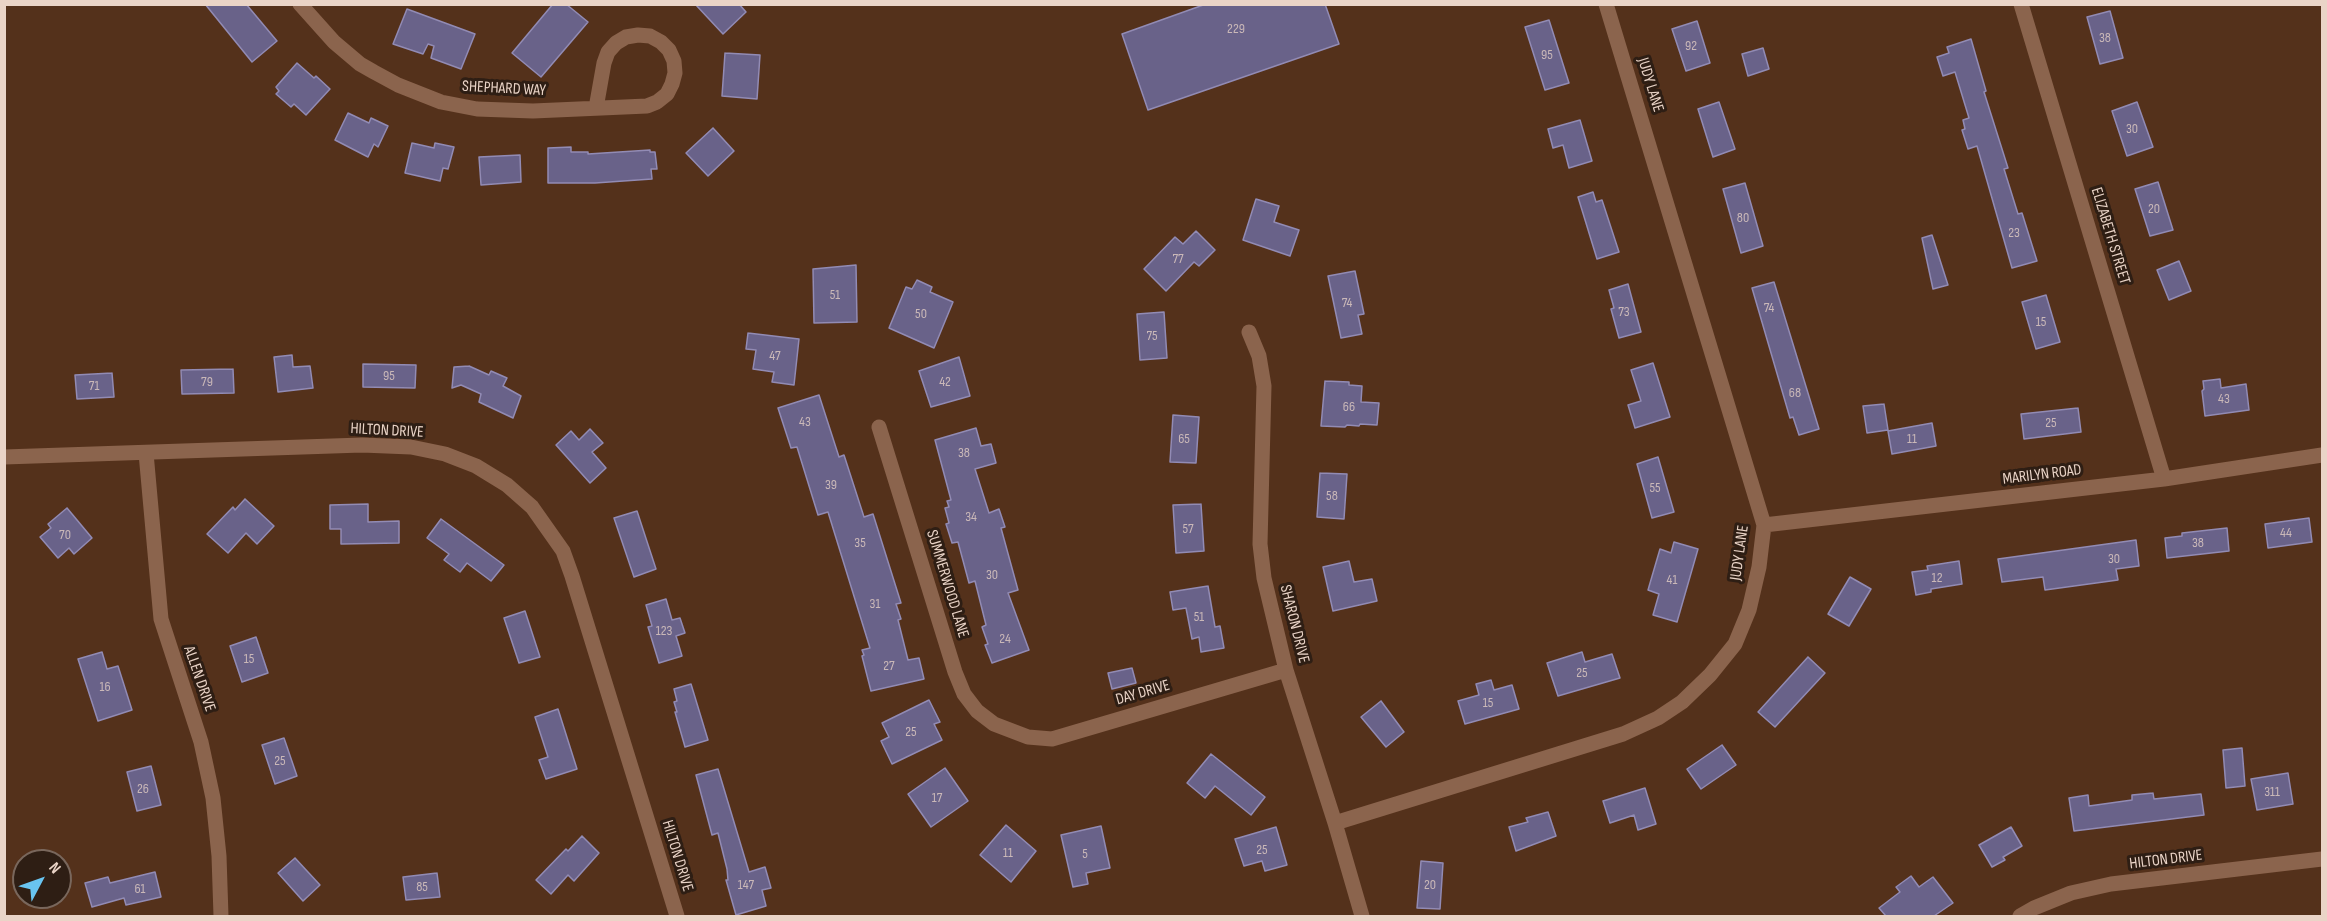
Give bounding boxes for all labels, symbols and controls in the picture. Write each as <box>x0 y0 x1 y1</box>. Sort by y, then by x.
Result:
house number: 229 <box>1227 21 1245 37</box>
house number: 38 <box>2099 30 2111 46</box>
house number: 92 <box>1685 38 1697 54</box>
house number: 95 <box>1541 47 1553 63</box>
street label: JUDY LANE <box>1633 56 1667 114</box>
street label: SHEPHARD WAY <box>462 77 546 101</box>
house number: 30 <box>2126 121 2138 137</box>
street label: ELIZABETH STREET <box>2086 185 2134 287</box>
house number: 20 <box>2148 201 2160 217</box>
house number: 80 <box>1737 210 1749 226</box>
house number: 23 <box>2008 225 2020 241</box>
house number: 77 <box>1172 251 1184 267</box>
house number: 51 <box>830 287 840 303</box>
house number: 74 <box>1342 295 1352 311</box>
house number: 74 <box>1764 300 1774 316</box>
house number: 73 <box>1618 304 1630 320</box>
house number: 50 <box>915 306 927 322</box>
house number: 15 <box>2036 314 2046 330</box>
house number: 75 <box>1146 328 1158 344</box>
house number: 47 <box>769 348 781 364</box>
house number: 95 <box>383 368 395 384</box>
house number: 79 <box>201 374 213 390</box>
house number: 42 <box>939 374 951 390</box>
house number: 71 <box>89 378 99 394</box>
house number: 68 <box>1789 385 1801 401</box>
house number: 43 <box>2218 391 2230 407</box>
house number: 66 <box>1343 399 1355 415</box>
house number: 43 <box>799 414 811 430</box>
house number: 25 <box>2045 415 2057 431</box>
street label: HILTON DRIVE <box>350 419 424 443</box>
house number: 65 <box>1178 431 1190 447</box>
house number: 11 <box>1907 431 1917 447</box>
house number: 38 <box>958 445 970 461</box>
street label: MARILYN ROAD <box>2002 461 2082 489</box>
house number: 39 <box>825 477 837 493</box>
house number: 55 <box>1649 480 1661 496</box>
house number: 58 <box>1326 488 1338 504</box>
house number: 34 <box>965 509 977 525</box>
house number: 57 <box>1182 521 1194 537</box>
street label: JUDY LANE <box>1727 524 1753 582</box>
house number: 44 <box>2280 525 2292 541</box>
house number: 70 <box>59 527 71 543</box>
street label: SUMMERWOOD LANE <box>921 528 973 640</box>
house number: 35 <box>854 535 866 551</box>
house number: 38 <box>2192 535 2204 551</box>
house number: 30 <box>2108 551 2120 567</box>
house number: 30 <box>986 567 998 583</box>
house number: 12 <box>1932 570 1942 586</box>
house number: 41 <box>1667 572 1677 588</box>
street label: SHARON DRIVE <box>1275 583 1313 665</box>
house number: 31 <box>870 596 880 612</box>
house number: 51 <box>1194 609 1204 625</box>
house number: 123 <box>656 623 672 639</box>
house number: 24 <box>999 631 1011 647</box>
street label: ALLEN DRIVE <box>179 644 219 714</box>
house number: 15 <box>244 651 254 667</box>
house number: 27 <box>883 658 895 674</box>
house number: 25 <box>1576 665 1588 681</box>
street label: DAY DRIVE <box>1114 676 1172 710</box>
house number: 16 <box>99 679 111 695</box>
house number: 15 <box>1483 695 1493 711</box>
house number: 25 <box>905 724 917 740</box>
house number: 25 <box>274 753 286 769</box>
house number: 26 <box>137 781 149 797</box>
house number: 311 <box>2264 784 2280 800</box>
house number: 17 <box>932 790 942 806</box>
street label: HILTON DRIVE <box>657 818 697 894</box>
house number: 25 <box>1256 842 1268 858</box>
house number: 11 <box>1003 845 1013 861</box>
house number: 5 <box>1082 846 1088 862</box>
street label: HILTON DRIVE <box>2128 846 2204 874</box>
north arrow <box>12 849 72 909</box>
text: N <box>44 859 64 878</box>
house number: 147 <box>738 877 754 893</box>
house number: 20 <box>1424 877 1436 893</box>
house number: 85 <box>416 879 428 895</box>
house number: 61 <box>134 881 146 897</box>

